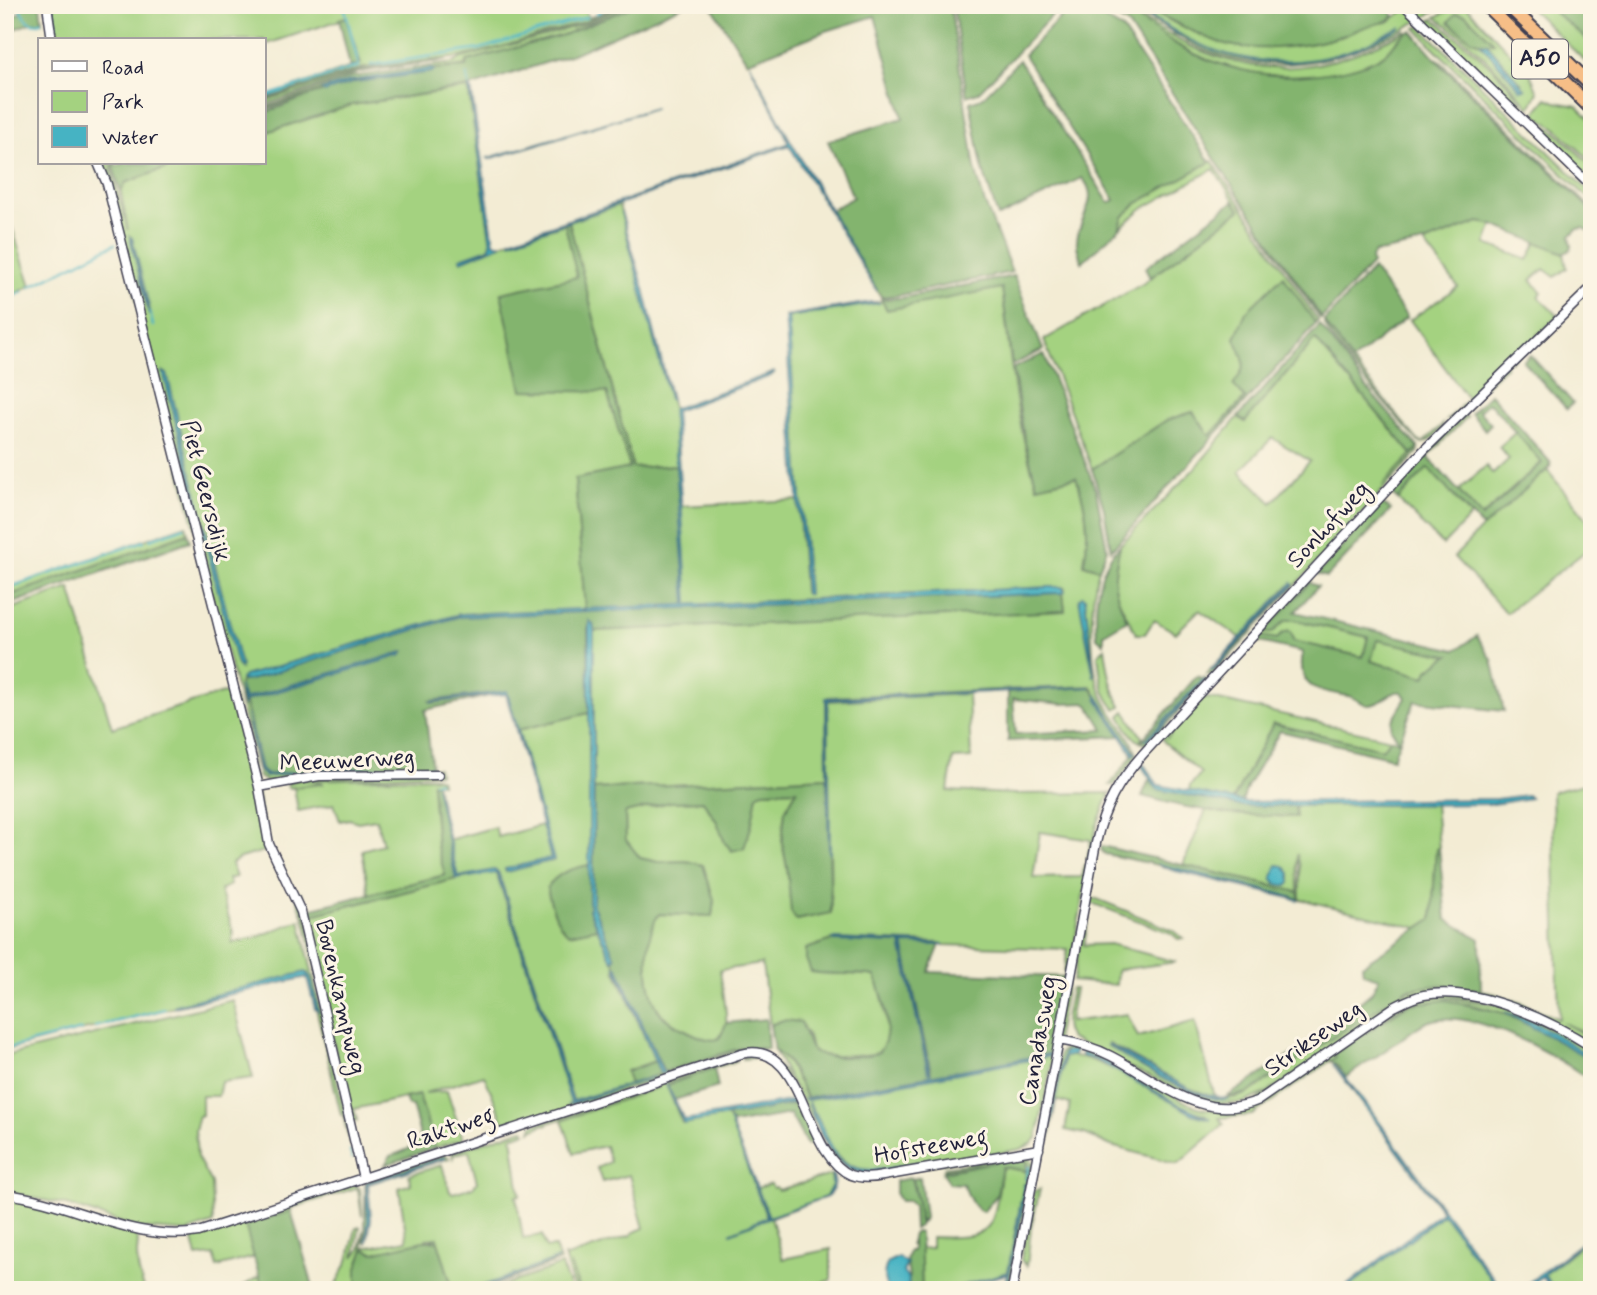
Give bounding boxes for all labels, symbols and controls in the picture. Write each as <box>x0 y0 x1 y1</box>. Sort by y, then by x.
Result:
legend <box>38 38 266 164</box>
road number: A50 <box>1512 40 1568 78</box>
text: Road <box>102 54 144 82</box>
text: Park <box>102 88 144 116</box>
text: Water <box>102 124 158 152</box>
street label: Piet Geersdijk <box>172 417 238 565</box>
street label: Sonhofweg <box>1281 475 1379 577</box>
street label: Meeuwerweg <box>279 742 415 780</box>
street label: Bovenkampweg <box>305 916 373 1078</box>
street label: Canadasweg <box>1012 974 1068 1109</box>
street label: Strikseweg <box>1259 994 1369 1084</box>
street label: Raktweg <box>403 1100 499 1160</box>
street label: Hofsteeweg <box>872 1122 991 1175</box>

